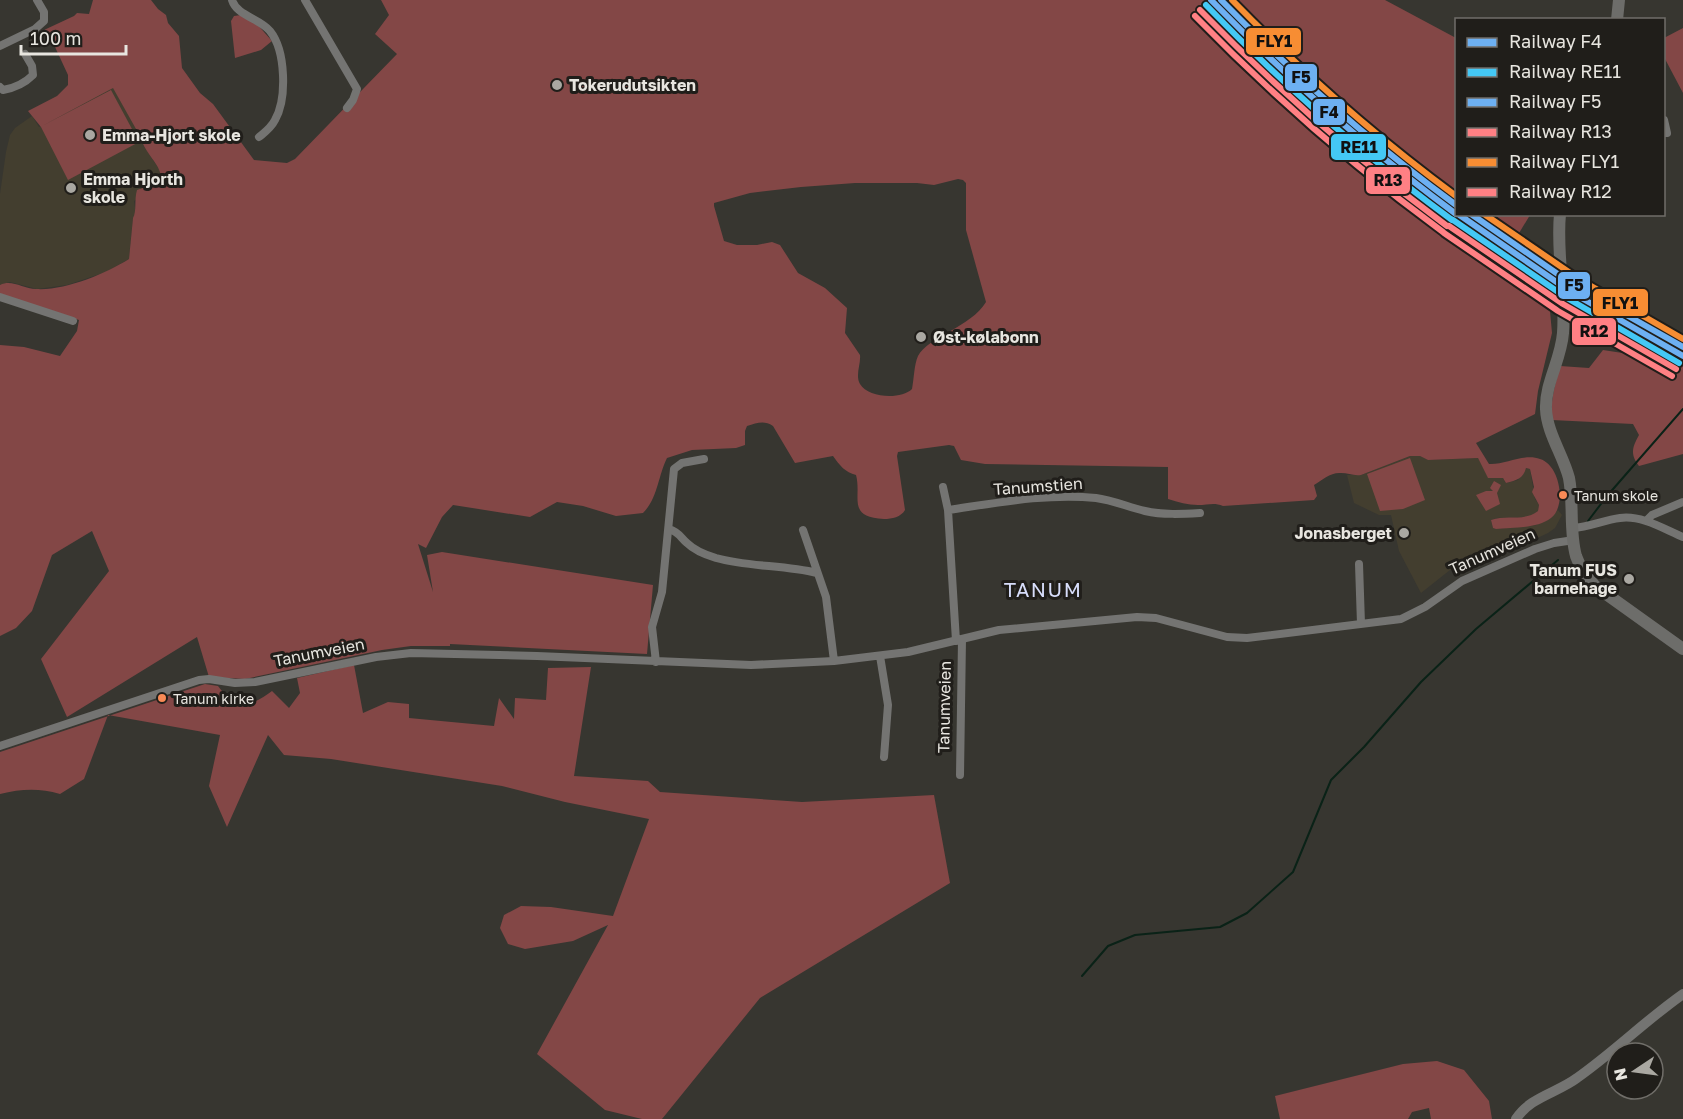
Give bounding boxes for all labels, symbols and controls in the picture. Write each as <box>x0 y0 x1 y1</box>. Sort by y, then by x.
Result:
scale bar <box>21 18 126 56</box>
legend <box>1455 18 1665 216</box>
text: 100 m <box>30 27 81 49</box>
line badge: FLY1 <box>1245 27 1302 56</box>
text: Railway F4 <box>1509 30 1602 52</box>
text: FLY1 <box>1256 31 1292 51</box>
text: Railway RE11 <box>1509 60 1621 82</box>
line badge: F5 <box>1284 63 1318 92</box>
text: F5 <box>1291 67 1311 87</box>
place label: Tokerudutsikten <box>569 75 696 95</box>
marker: Tokerudutsikten <box>550 78 564 92</box>
text: Railway F5 <box>1509 90 1601 112</box>
line badge: F4 <box>1312 98 1346 126</box>
text: F4 <box>1319 102 1339 122</box>
text: Railway R13 <box>1509 120 1612 142</box>
place label: Emma-Hjort skole <box>102 125 241 145</box>
marker: Emma-Hjort skole <box>83 128 97 142</box>
line badge: RE11 <box>1330 133 1387 161</box>
text: RE11 <box>1340 137 1378 157</box>
text: Railway FLY1 <box>1509 150 1620 172</box>
line badge: R13 <box>1365 166 1411 195</box>
place label: Emma Hjorth skole <box>83 169 183 207</box>
text: R13 <box>1373 170 1403 190</box>
text: Railway R12 <box>1509 180 1612 202</box>
marker: Emma Hjorth skole <box>64 181 78 195</box>
line badge: F5 <box>1557 271 1591 300</box>
text: F5 <box>1564 275 1584 295</box>
line badge: FLY1 <box>1592 288 1649 317</box>
text: FLY1 <box>1602 293 1638 313</box>
line badge: R12 <box>1571 317 1617 346</box>
text: R12 <box>1579 321 1609 341</box>
place label: Øst-kølabonn <box>933 327 1039 347</box>
marker: Øst-kølabonn <box>914 330 928 344</box>
street label: Tanumstien <box>993 473 1083 499</box>
place label: Tanum skole <box>1574 487 1658 504</box>
marker: Tanum skole <box>1557 489 1569 501</box>
place label: Jonasberget <box>1294 523 1392 543</box>
street label: Tanumveien <box>1446 523 1538 579</box>
marker: Jonasberget <box>1397 526 1411 540</box>
place label: Tanum FUS barnehage <box>1529 560 1617 598</box>
marker: Tanum FUS barnehage <box>1622 572 1636 586</box>
district label: TANUM <box>1004 577 1082 601</box>
street label: Tanumveien <box>272 633 366 671</box>
street label: Tanumveien <box>933 661 955 753</box>
place label: Tanum kirke <box>173 690 254 707</box>
marker: Tanum kirke <box>156 692 168 704</box>
north arrow <box>1605 1041 1665 1101</box>
text: N <box>1609 1066 1631 1083</box>

